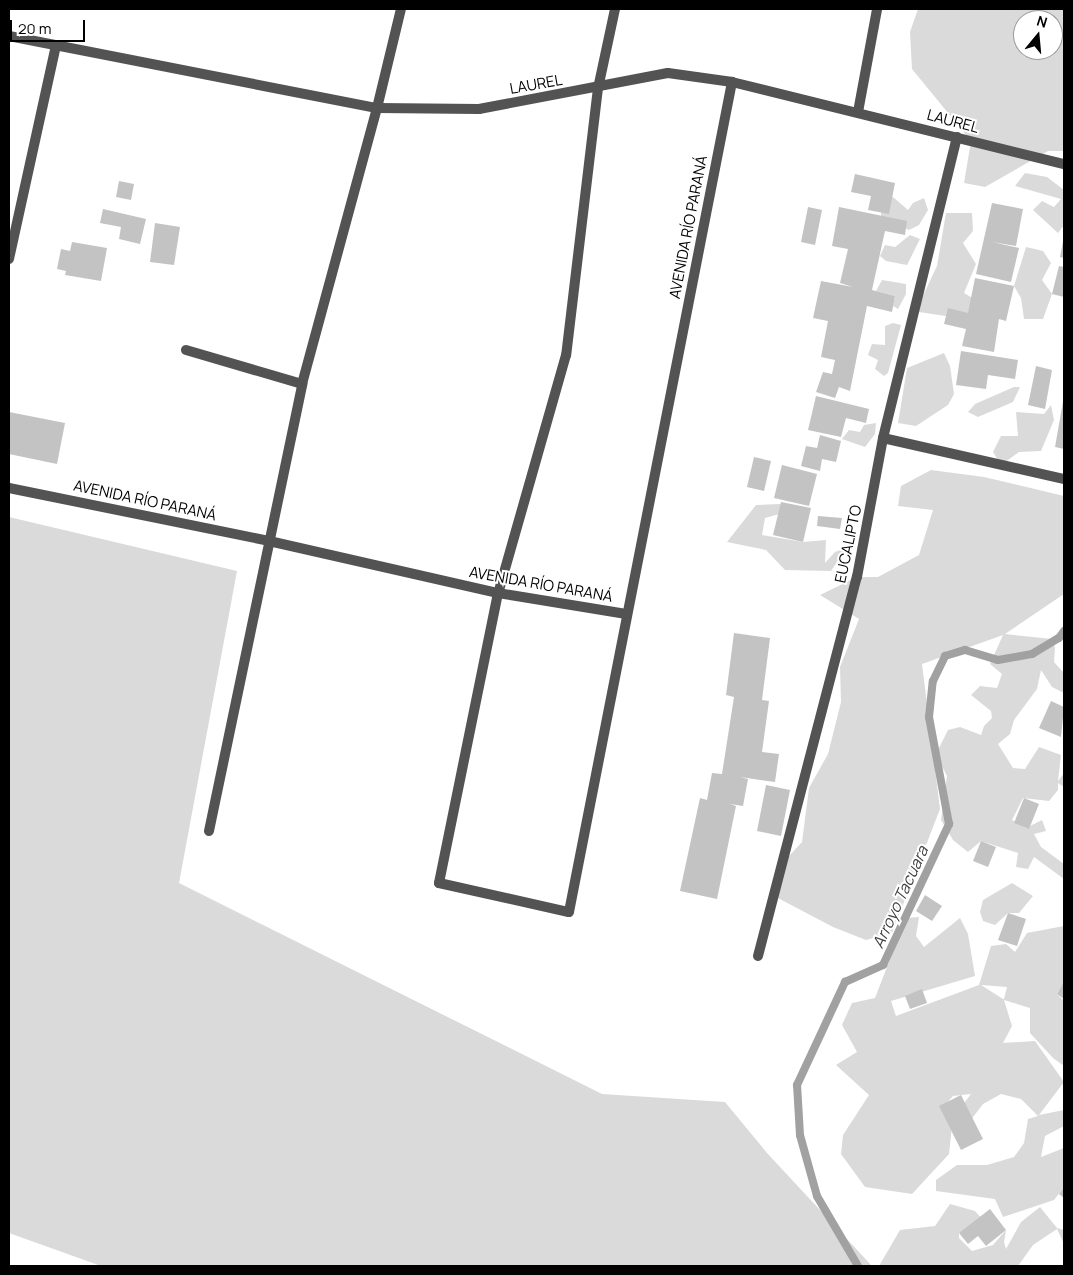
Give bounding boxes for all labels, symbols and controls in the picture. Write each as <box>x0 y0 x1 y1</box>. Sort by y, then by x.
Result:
scale bar <box>12 10 88 42</box>
north arrow <box>1013 10 1063 60</box>
text: N <box>1035 11 1050 32</box>
text: 20 m <box>18 18 51 39</box>
street label: LAUREL <box>508 71 564 97</box>
street label: LAUREL <box>925 105 981 137</box>
street label: AVENIDA RÍO PARANÁ <box>665 154 711 300</box>
street label: AVENIDA RÍO PARANÁ <box>72 476 218 524</box>
street label: EUCALIPTO <box>831 503 865 585</box>
street label: AVENIDA RÍO PARANÁ <box>468 563 614 605</box>
water label: Arroyo Tacuara <box>868 843 932 951</box>

